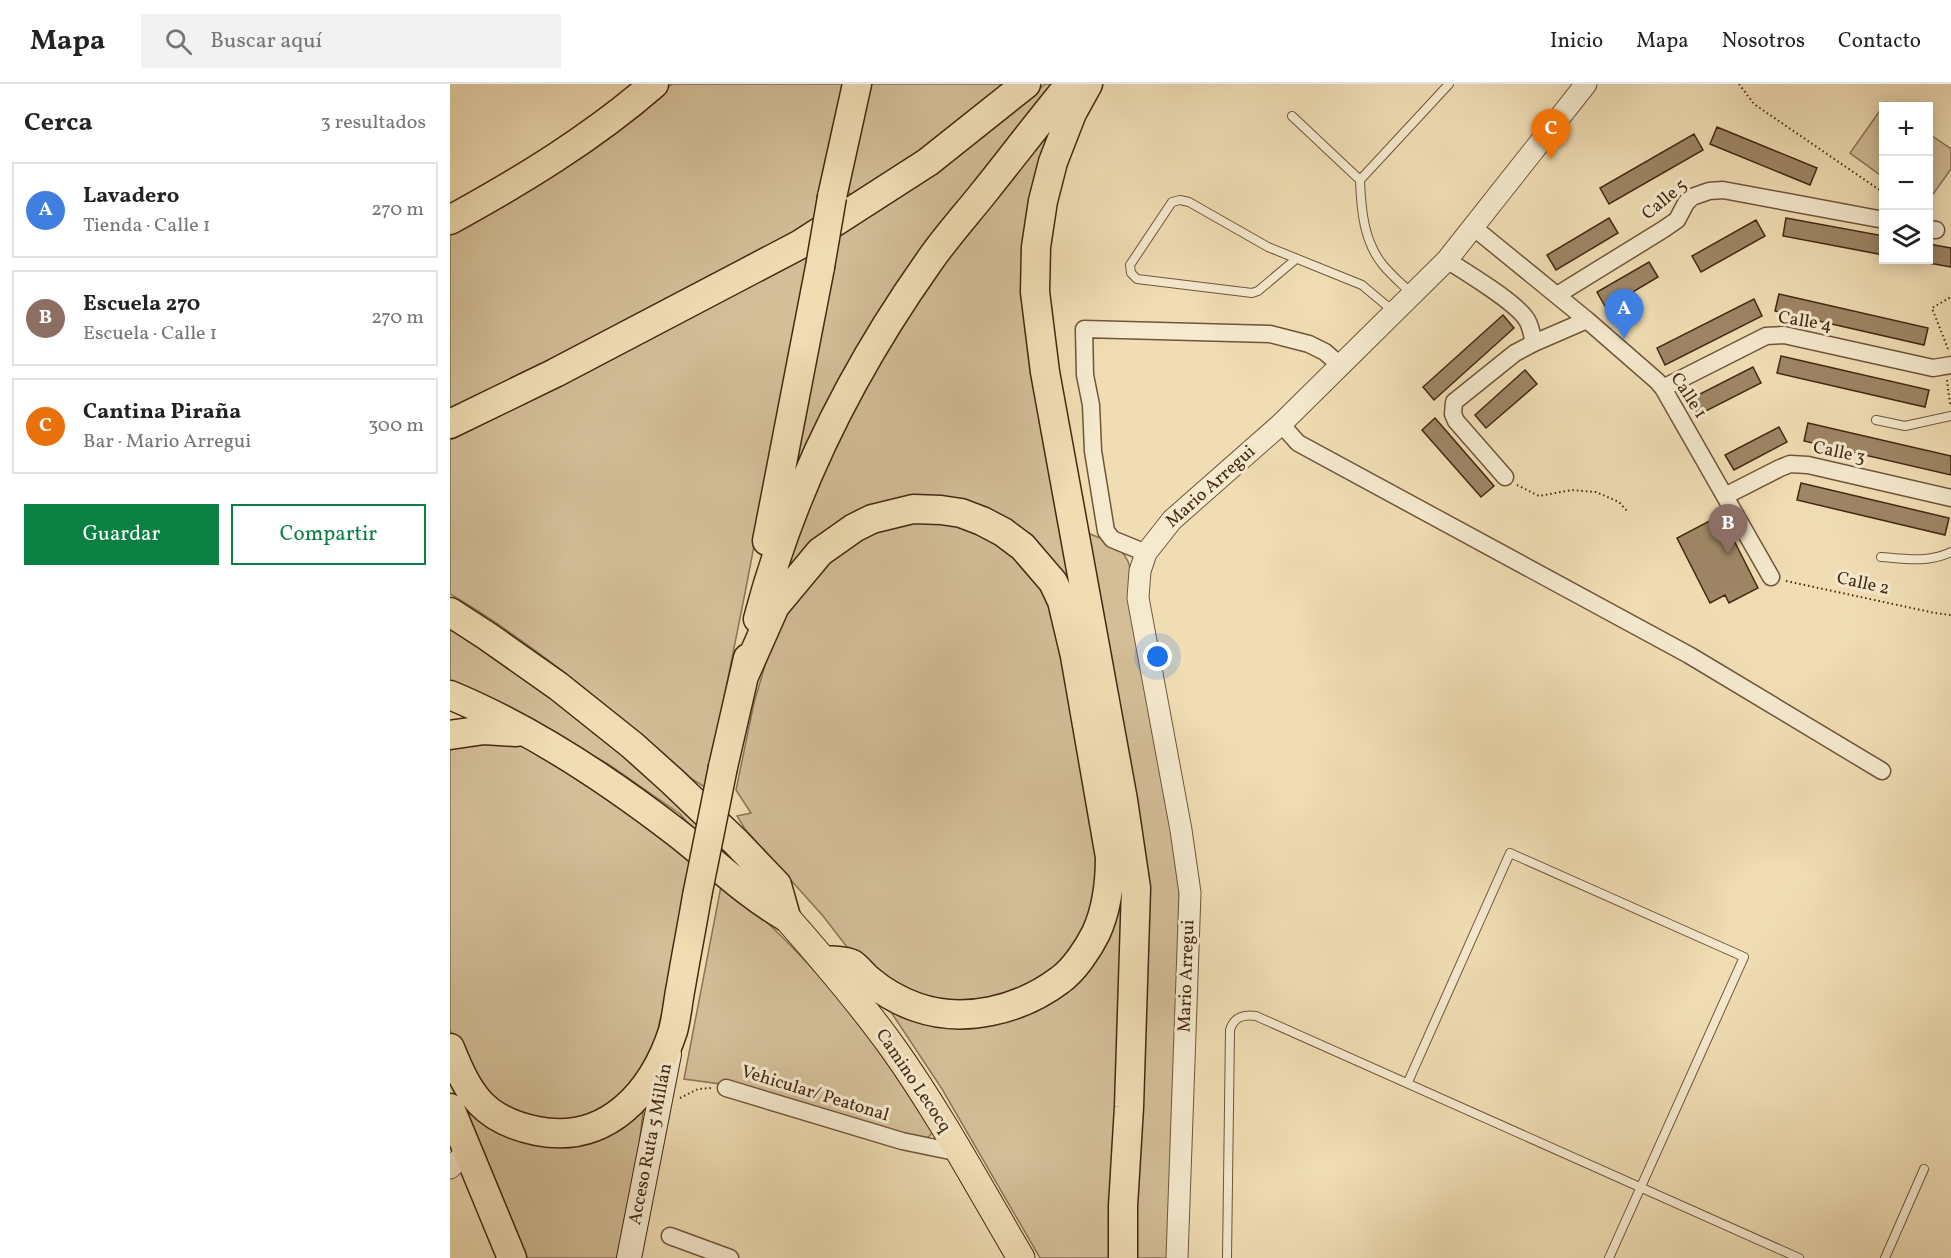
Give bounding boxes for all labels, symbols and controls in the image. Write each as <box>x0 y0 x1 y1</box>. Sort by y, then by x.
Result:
search box <box>141 14 561 68</box>
text: Mapa <box>30 22 105 61</box>
icon: search <box>162 25 195 58</box>
text: Buscar aquí <box>210 26 322 57</box>
text: Inicio <box>1550 27 1603 56</box>
text: Mapa <box>1636 27 1689 56</box>
text: Nosotros <box>1722 27 1805 56</box>
text: Contacto <box>1838 27 1921 56</box>
map controls <box>1879 102 1933 264</box>
button: + <box>1879 102 1933 156</box>
text: Cerca <box>24 105 93 141</box>
text: 3 resultados <box>321 109 426 137</box>
pin: C <box>1532 110 1570 159</box>
button: − <box>1879 156 1933 210</box>
street label: Calle 5 <box>1637 174 1693 226</box>
text: Lavadero <box>83 181 179 212</box>
text: A <box>38 196 53 224</box>
text: 270 m <box>371 196 424 224</box>
button: layers <box>1879 210 1933 264</box>
text: Tienda · Calle 1 <box>83 212 211 240</box>
text: Escuela 270 <box>83 289 200 320</box>
pin: A <box>1604 290 1644 339</box>
text: B <box>39 304 52 332</box>
text: 270 m <box>371 304 424 332</box>
street label: Calle 4 <box>1776 305 1834 339</box>
text: Escuela · Calle 1 <box>83 320 217 348</box>
street label: Calle 1 <box>1664 368 1712 424</box>
text: Cantina Piraña <box>83 397 241 428</box>
text: C <box>39 412 52 440</box>
text: 300 m <box>368 412 424 440</box>
text: Bar · Mario Arregui <box>83 428 251 456</box>
street label: Calle 3 <box>1811 435 1867 471</box>
street label: Mario Arregui <box>1161 440 1261 534</box>
button: Guardar <box>24 504 219 565</box>
button: Compartir <box>231 504 426 565</box>
pin: B <box>1708 504 1748 554</box>
street label: Calle 2 <box>1834 566 1892 602</box>
your location <box>1143 642 1172 671</box>
street label: Mario Arregui <box>1173 919 1201 1033</box>
street label: Camino Lecocq <box>869 1024 957 1138</box>
street label: Vehicular/ Peatonal <box>738 1060 892 1128</box>
street label: Acceso Ruta 5 Millán <box>623 1061 679 1227</box>

